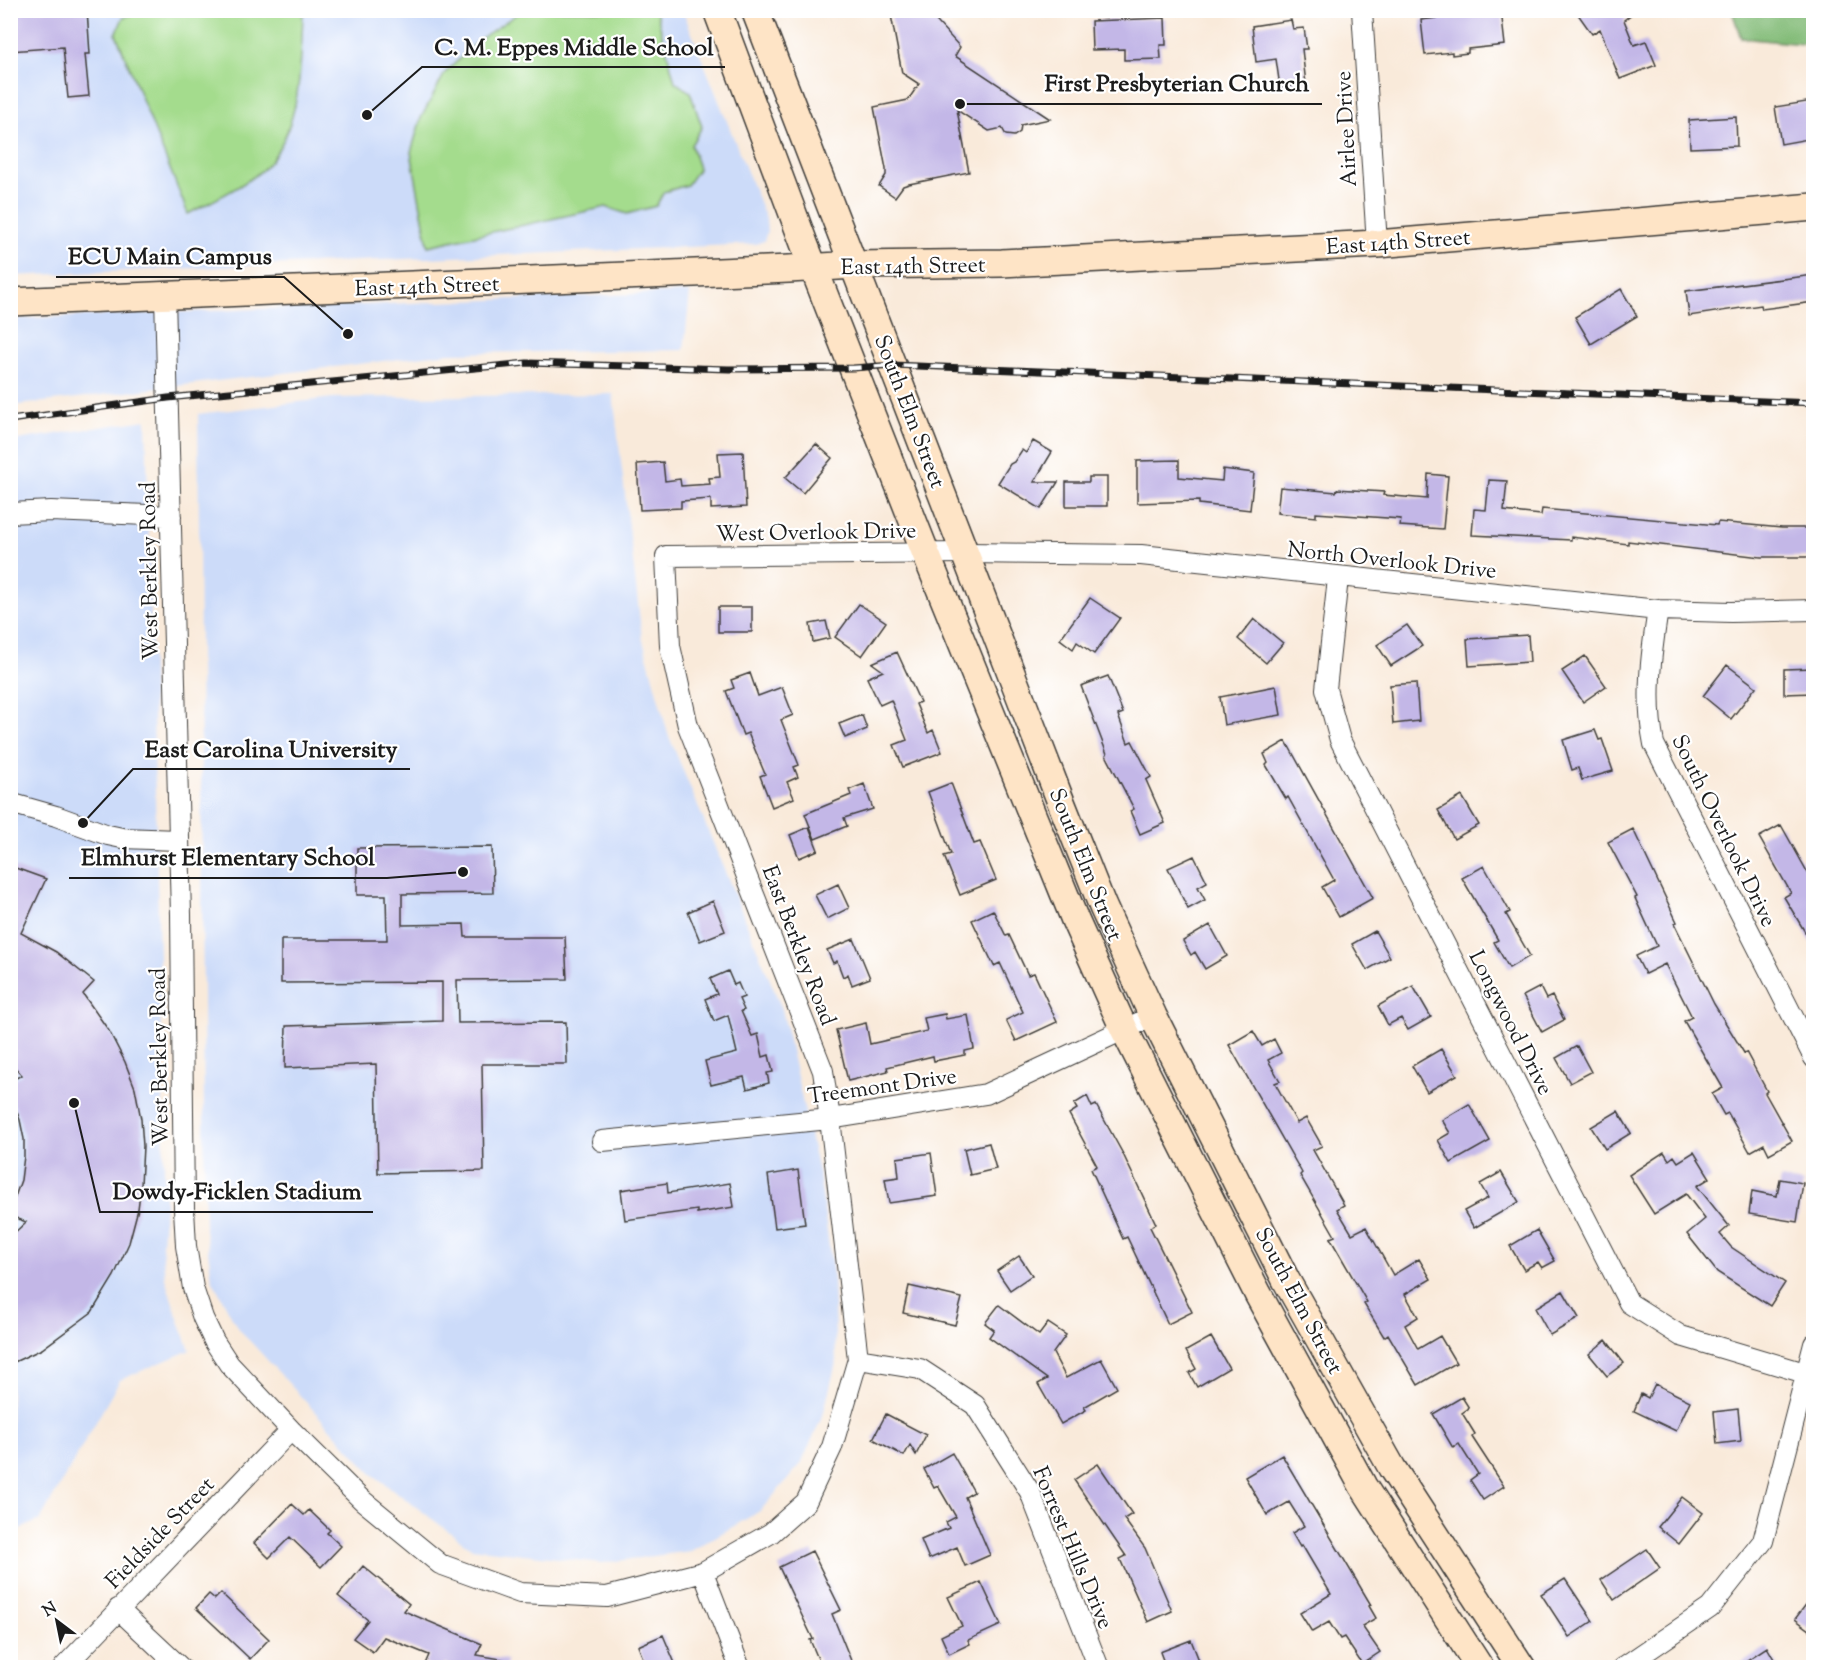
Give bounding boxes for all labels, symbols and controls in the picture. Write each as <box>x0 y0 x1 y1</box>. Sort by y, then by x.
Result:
callout: C. M. Eppes Middle School <box>422 25 725 67</box>
text: C. M. Eppes Middle School <box>434 32 714 66</box>
callout: First Presbyterian Church <box>1033 62 1322 104</box>
text: First Presbyterian Church <box>1045 68 1310 102</box>
street label: Airlee Drive <box>1329 70 1367 188</box>
street label: East 14th Street <box>1325 223 1472 265</box>
callout: ECU Main Campus <box>56 235 284 277</box>
text: ECU Main Campus <box>68 241 272 275</box>
street label: East 14th Street <box>840 251 986 285</box>
street label: East 14th Street <box>354 269 500 307</box>
street label: South Elm Street <box>864 331 952 494</box>
street label: West Berkley Road <box>133 481 169 661</box>
street label: West Overlook Drive <box>715 516 917 552</box>
street label: North Overlook Drive <box>1286 535 1498 589</box>
callout: East Carolina University <box>133 727 410 769</box>
street label: South Overlook Drive <box>1662 730 1783 933</box>
text: East Carolina University <box>145 734 397 768</box>
street label: South Elm Street <box>1039 784 1130 947</box>
callout: Elmhurst Elementary School <box>69 836 387 878</box>
text: Elmhurst Elementary School <box>81 842 375 876</box>
street label: East Berkley Road <box>752 861 843 1031</box>
street label: Longwood Drive <box>1459 945 1560 1101</box>
street label: West Berkley Road <box>143 967 179 1147</box>
street label: Treemont Drive <box>806 1062 959 1114</box>
callout: Dowdy-Ficklen Stadium <box>100 1170 373 1212</box>
text: Dowdy-Ficklen Stadium <box>112 1176 362 1210</box>
street label: South Elm Street <box>1245 1222 1350 1381</box>
street label: Forrest Hills Drive <box>1023 1462 1120 1634</box>
street label: Fieldside Street <box>99 1470 223 1597</box>
north arrow <box>27 1591 87 1651</box>
text: N <box>39 1597 62 1624</box>

